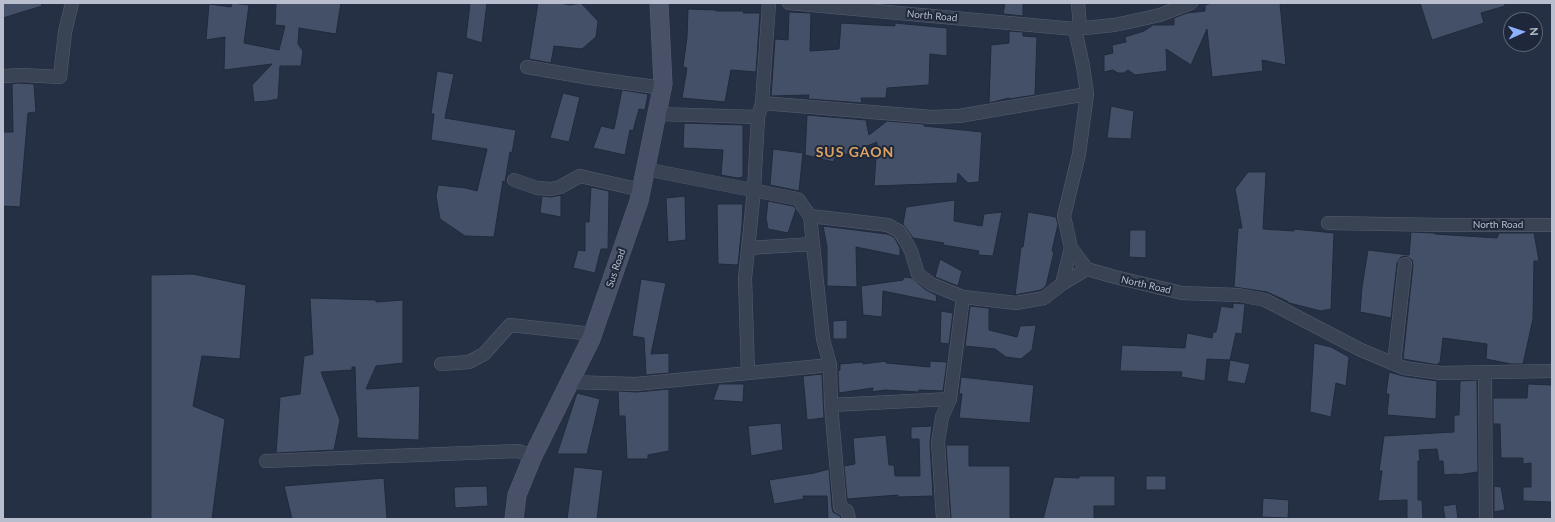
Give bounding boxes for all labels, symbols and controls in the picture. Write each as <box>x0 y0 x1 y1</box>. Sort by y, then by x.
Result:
street label: North Road <box>906 8 958 24</box>
north arrow <box>1503 12 1543 52</box>
text: N <box>1528 27 1541 36</box>
district label: SUS GAON <box>816 144 894 160</box>
street label: North Road <box>1473 219 1523 231</box>
street label: Sus Road <box>604 247 628 289</box>
street label: North Road <box>1120 273 1172 297</box>

